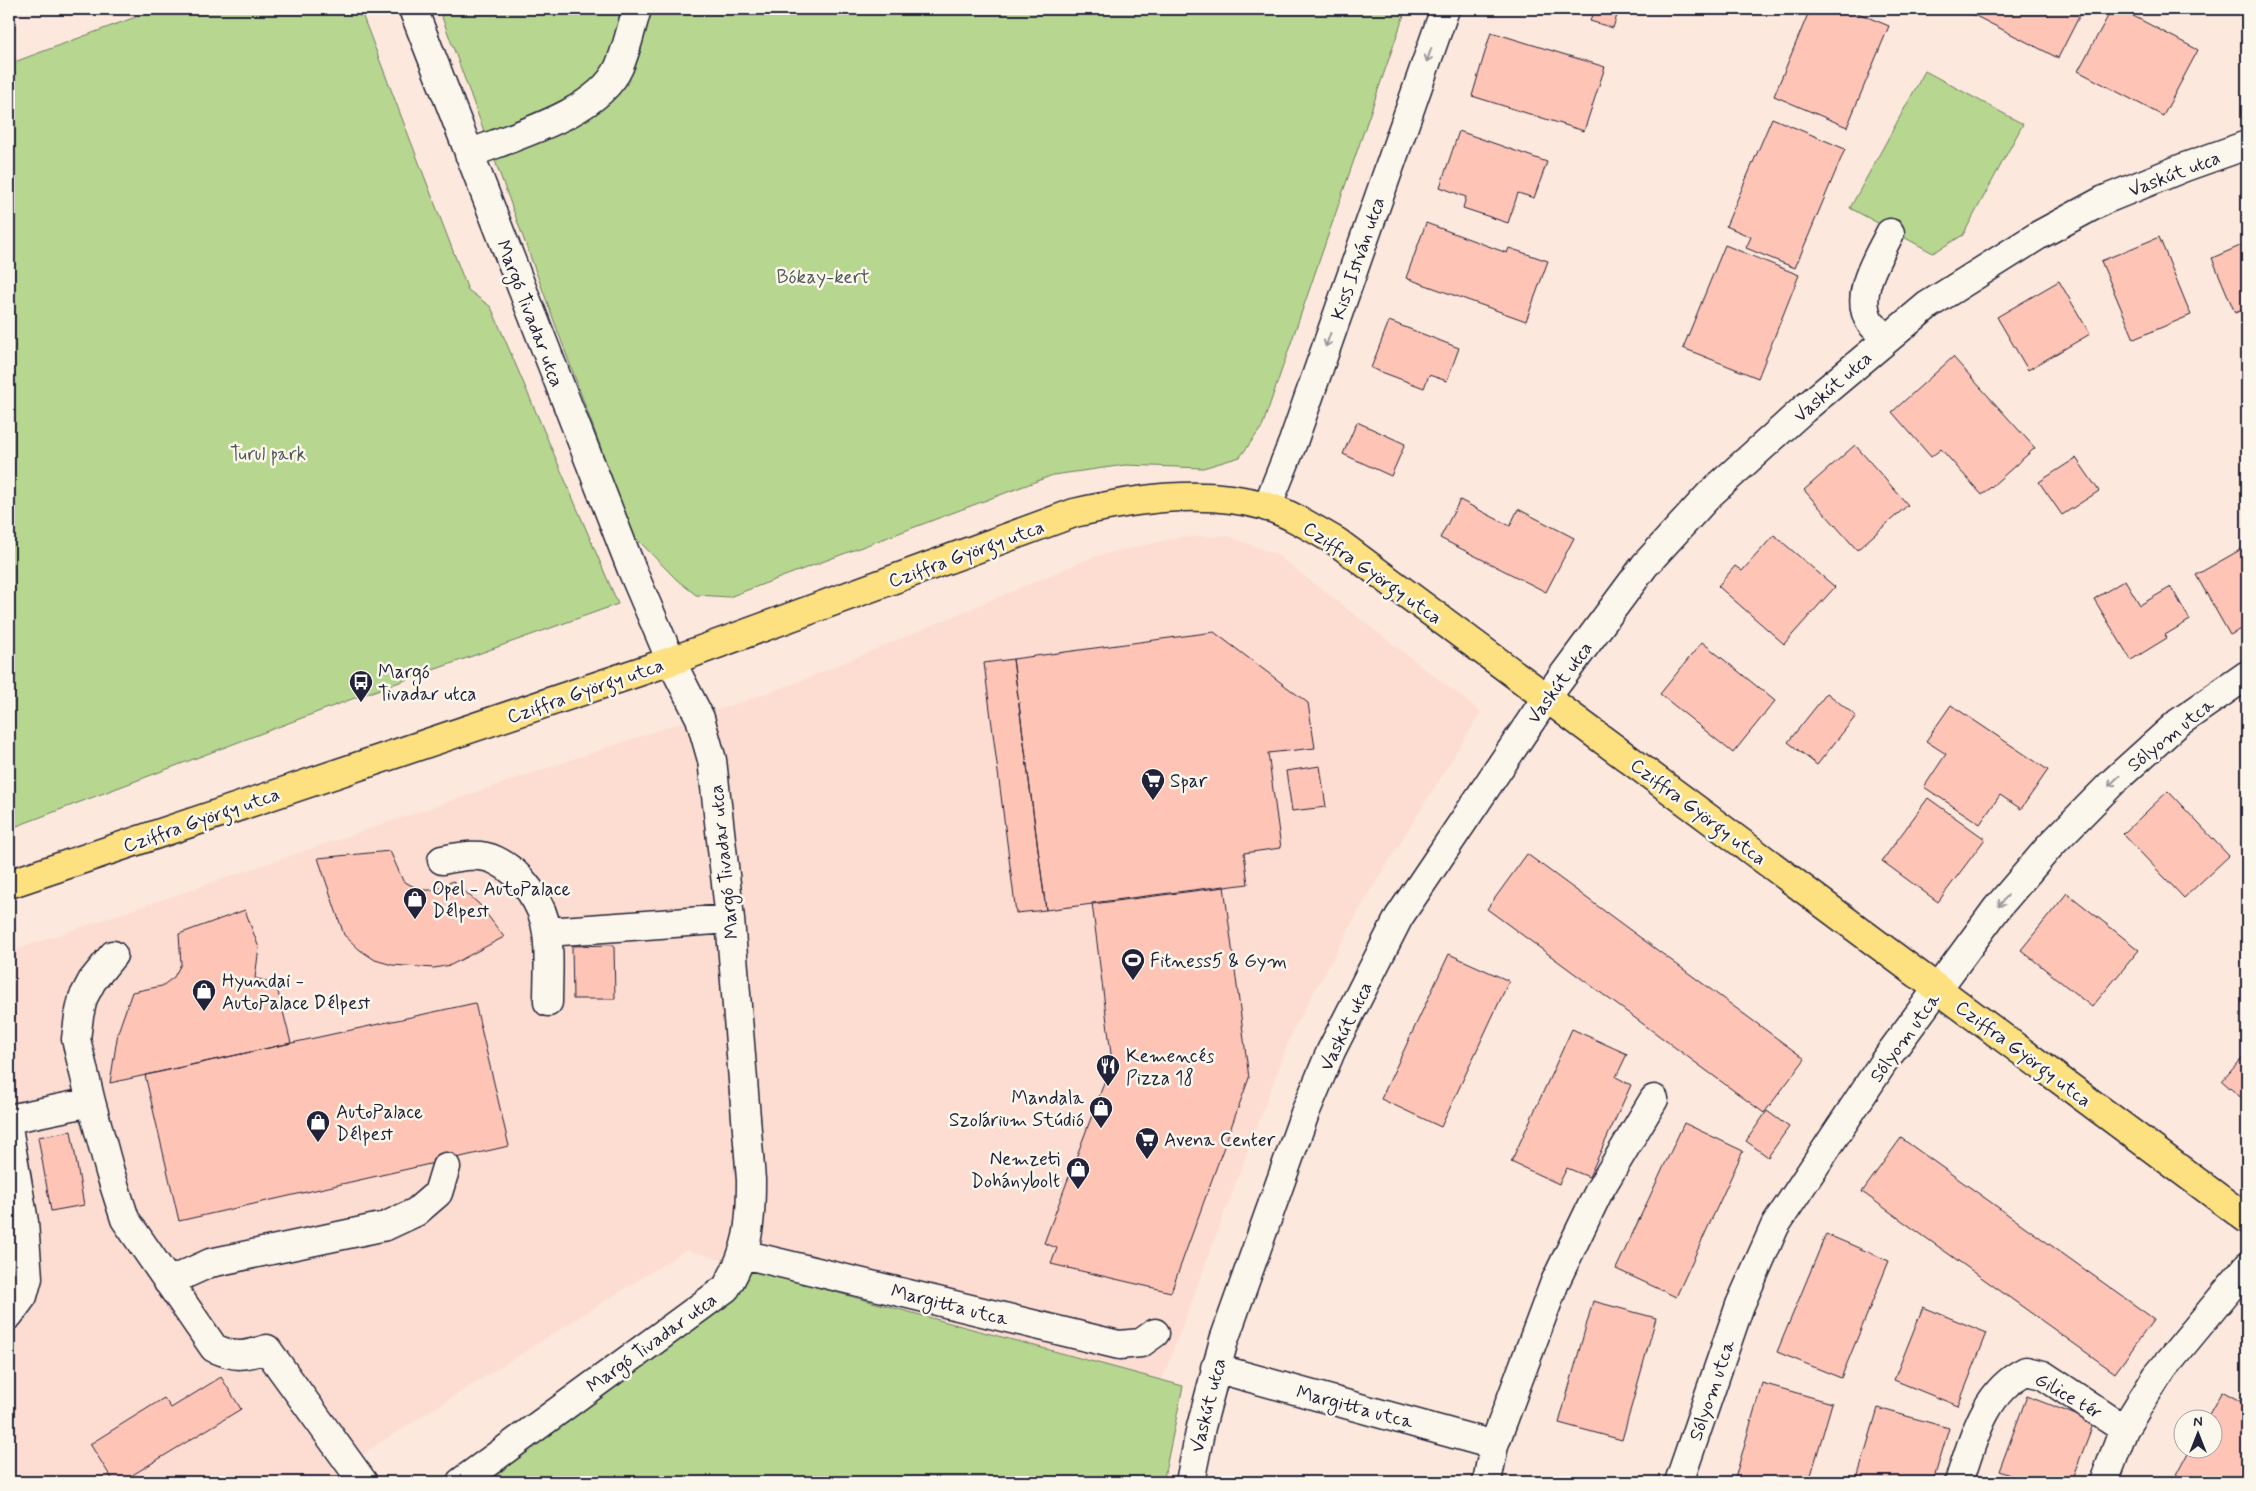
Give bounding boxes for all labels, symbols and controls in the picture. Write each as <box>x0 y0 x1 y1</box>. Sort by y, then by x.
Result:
one-way arrow <box>1424 46 1433 62</box>
street label: Vaskút utca <box>2125 145 2224 203</box>
street label: Kiss István utca <box>1326 194 1391 323</box>
street label: Margó Tivadar utca <box>488 237 569 391</box>
park label: Bókay-kert <box>776 265 870 290</box>
one-way arrow <box>1323 332 1333 348</box>
street label: Vaskút utca <box>1788 346 1878 428</box>
park label: Turul park <box>230 442 306 467</box>
street label: Cziffra György utca <box>885 515 1049 597</box>
street label: Cziffra György utca <box>1296 516 1446 633</box>
street label: Vaskút utca <box>1522 637 1599 729</box>
street label: Cziffra György utca <box>504 653 668 733</box>
place label: Margó Tivadar utca <box>378 660 476 707</box>
bus stop icon: Margó Tivadar utca <box>348 669 374 703</box>
street label: Sólyom utca <box>2122 692 2220 778</box>
street label: Cziffra György utca <box>1623 753 1771 874</box>
supermarket icon: Spar <box>1140 767 1166 801</box>
place label: Spar <box>1170 769 1208 794</box>
one-way arrow <box>2107 775 2120 787</box>
street label: Cziffra György utca <box>120 782 284 862</box>
street label: Margó Tivadar utca <box>704 783 747 940</box>
place label: Opel - AutoPalace Délpest <box>432 877 571 924</box>
shop icon: Opel - AutoPalace Délpest <box>402 886 428 920</box>
one-way arrow <box>1998 894 2009 907</box>
sports icon: Fitness5 & Gym <box>1120 947 1146 981</box>
place label: Fitness5 & Gym <box>1150 949 1287 974</box>
place label: Hyundai - AutoPalace Délpest <box>222 969 370 1016</box>
shop icon: Hyundai - AutoPalace Délpest <box>191 978 217 1012</box>
street label: Vaskút utca <box>1314 978 1379 1075</box>
street label: Sólyom utca <box>1864 988 1946 1088</box>
street label: Cziffra György utca <box>1948 995 2096 1116</box>
place label: Kemencés Pizza 18 <box>1126 1044 1215 1091</box>
restaurant icon: Kemencés Pizza 18 <box>1095 1053 1121 1087</box>
place label: Mandala Szolárium Stúdió <box>949 1086 1085 1133</box>
shop icon: Mandala Szolárium Stúdió <box>1088 1095 1114 1129</box>
place label: AutoPalace Délpest <box>336 1100 423 1147</box>
shop icon: AutoPalace Délpest <box>305 1109 331 1143</box>
supermarket icon: Avena Center <box>1134 1126 1160 1160</box>
place label: Avena Center <box>1164 1128 1276 1153</box>
place label: Nemzeti Dohánybolt <box>971 1147 1060 1194</box>
shop icon: Nemzeti Dohánybolt <box>1065 1156 1091 1190</box>
street label: Margitta utca <box>888 1279 1011 1334</box>
street label: Margó Tivadar utca <box>582 1287 723 1401</box>
street label: Sólyom utca <box>1684 1336 1741 1444</box>
street label: Vaskút utca <box>1185 1356 1232 1455</box>
street label: Gilice tér <box>2030 1367 2106 1426</box>
street label: Margitta utca <box>1293 1380 1416 1437</box>
north arrow <box>2174 1408 2224 1458</box>
text: N <box>2193 1413 2203 1431</box>

